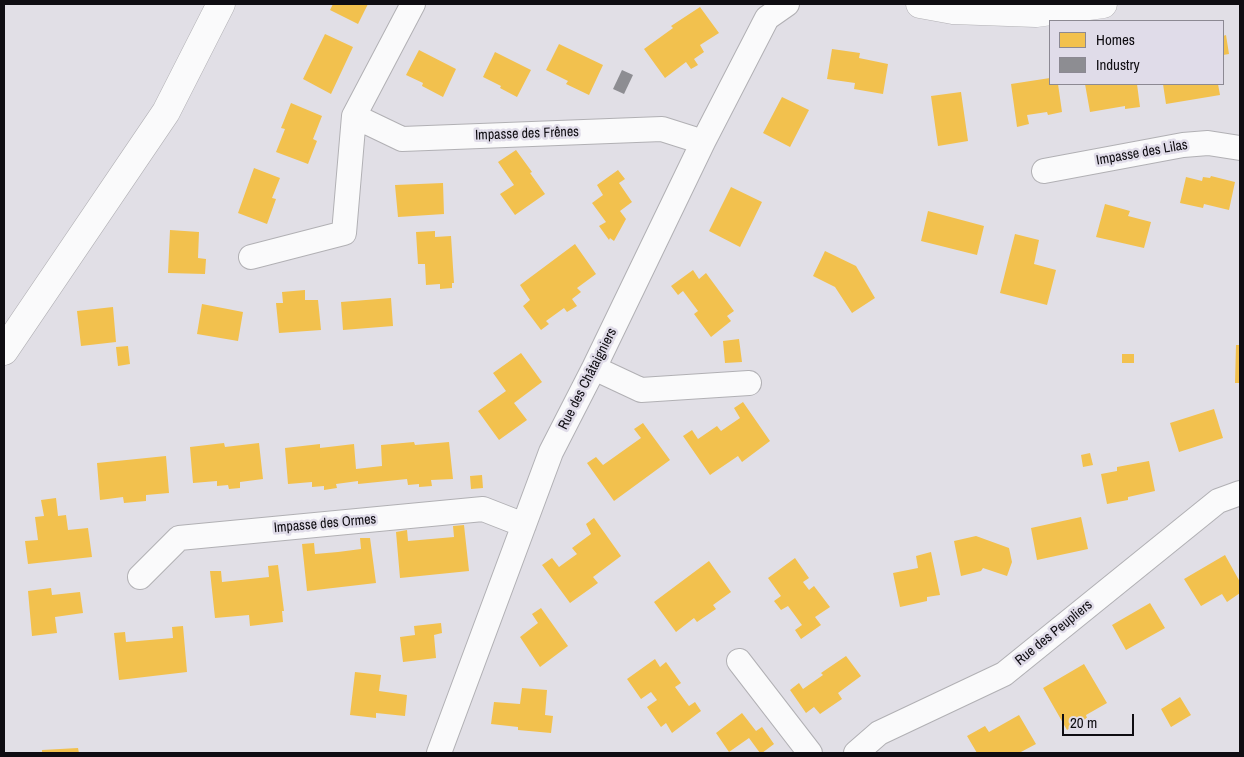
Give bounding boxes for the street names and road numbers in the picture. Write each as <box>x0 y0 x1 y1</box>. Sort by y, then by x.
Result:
street label: Impasse des Frênes <box>475 124 579 144</box>
street label: Impasse des Lilas <box>1095 137 1189 169</box>
street label: Rue des Châtaigniers <box>555 325 621 433</box>
street label: Impasse des Ormes <box>273 511 377 537</box>
street label: Rue des Peupliers <box>1012 597 1096 669</box>

